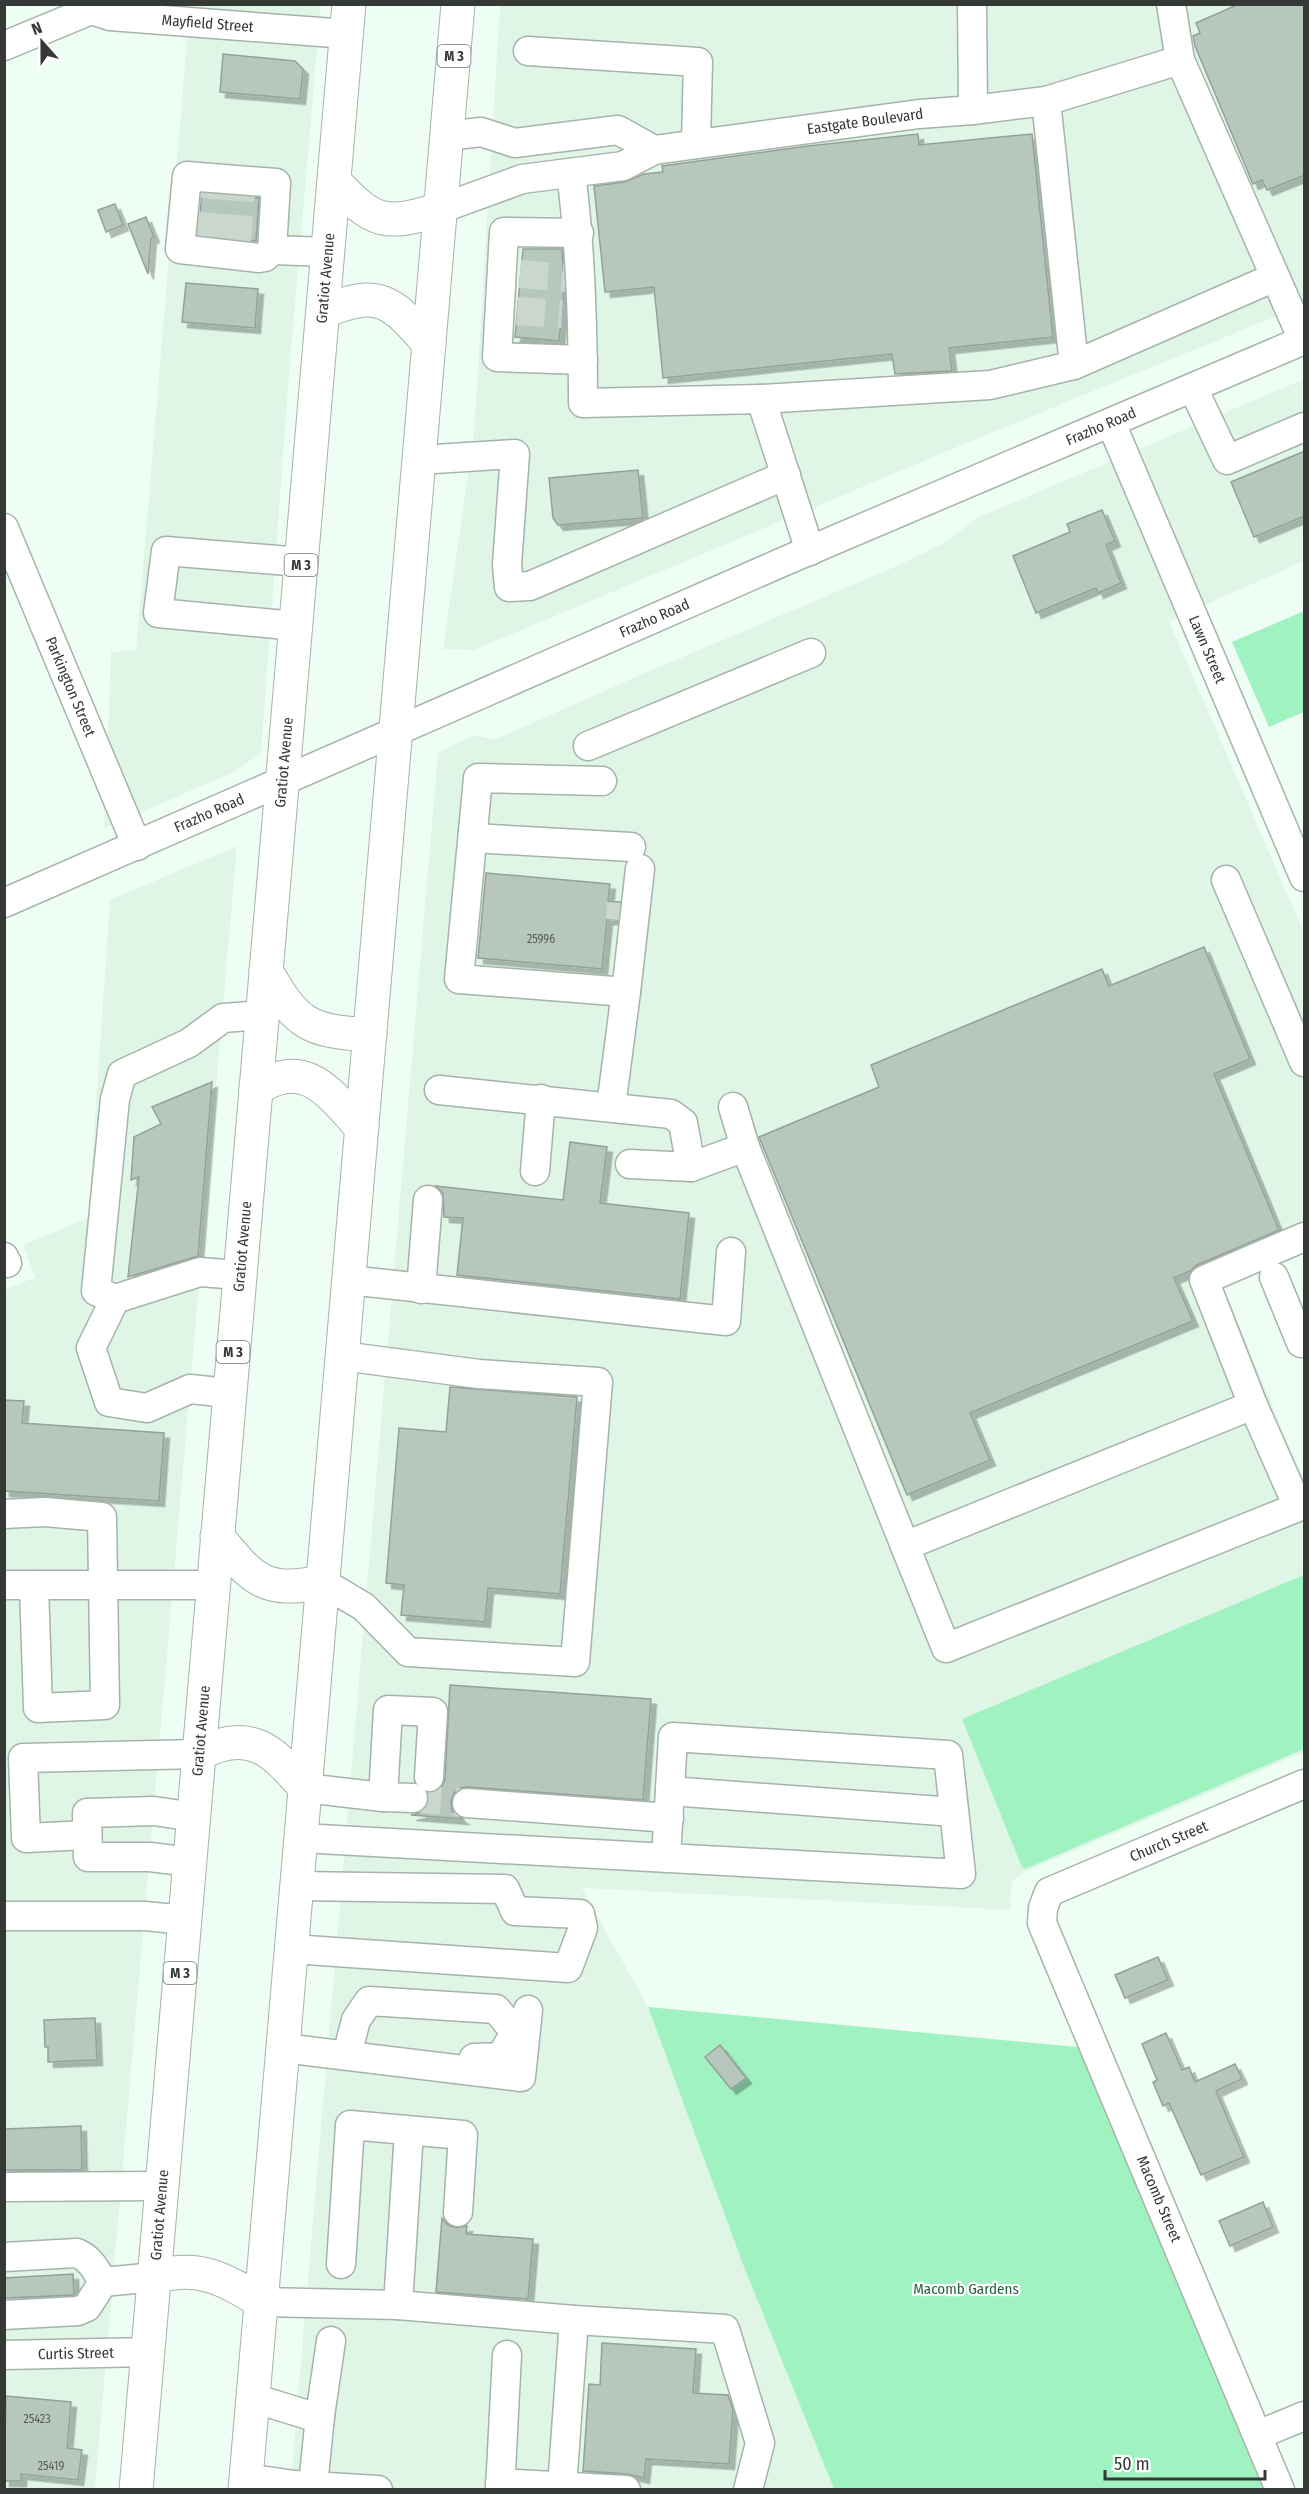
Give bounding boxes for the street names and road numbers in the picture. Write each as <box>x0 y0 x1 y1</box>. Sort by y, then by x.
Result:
street label: Mayfield Street <box>161 11 254 36</box>
road number: M 3 <box>438 45 470 67</box>
street label: Eastgate Boulevard <box>806 105 924 138</box>
street label: Gratiot Avenue <box>313 232 338 324</box>
street label: Frazho Road <box>1063 404 1139 449</box>
road number: M 3 <box>284 554 318 576</box>
street label: Frazho Road <box>617 595 692 641</box>
street label: Lawn Street <box>1185 613 1230 686</box>
street label: Parkington Street <box>42 634 99 739</box>
street label: Gratiot Avenue <box>271 716 297 808</box>
street label: Frazho Road <box>171 790 247 836</box>
street label: Gratiot Avenue <box>230 1201 255 1293</box>
road number: M 3 <box>216 1341 250 1363</box>
street label: Gratiot Avenue <box>188 1685 214 1777</box>
street label: Church Street <box>1127 1817 1210 1866</box>
road number: M 3 <box>164 1962 196 1984</box>
street label: Macomb Street <box>1133 2153 1185 2245</box>
street label: Gratiot Avenue <box>147 2169 172 2261</box>
street label: Curtis Street <box>38 2344 114 2363</box>

